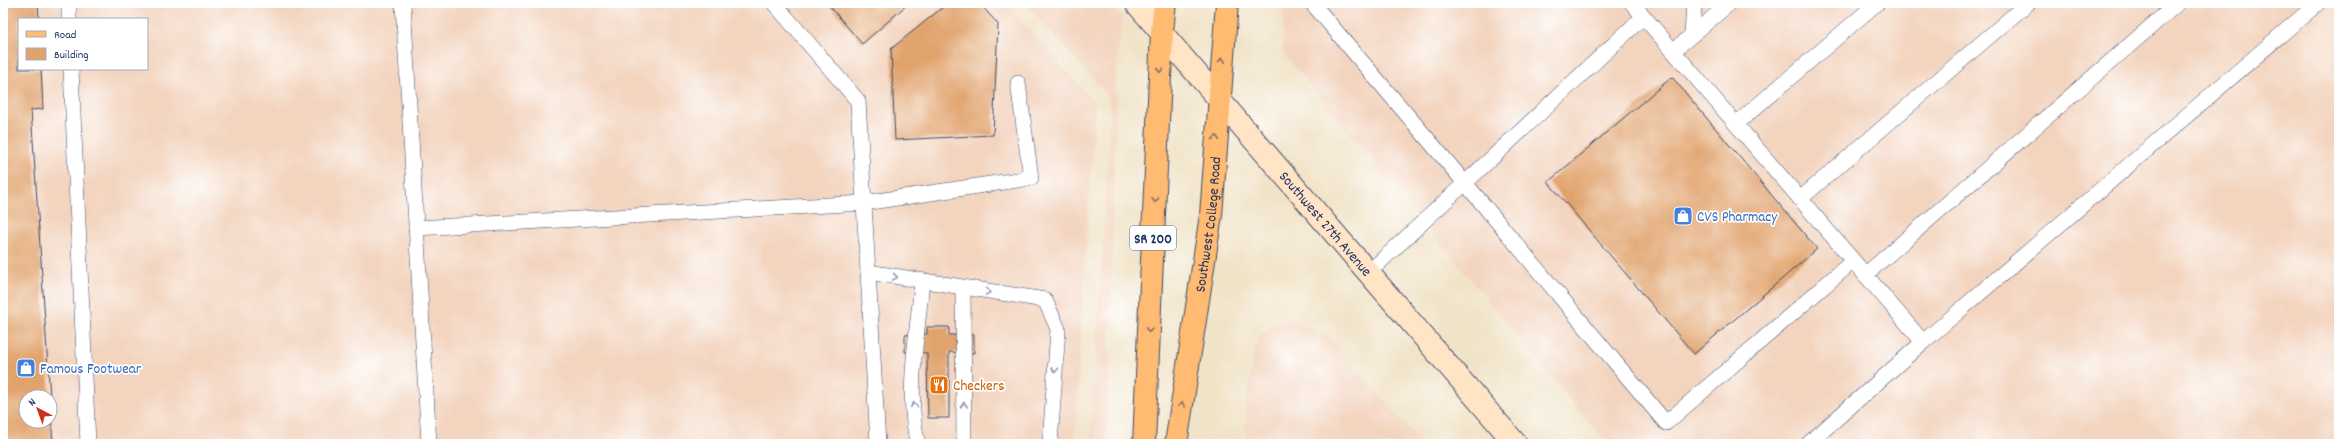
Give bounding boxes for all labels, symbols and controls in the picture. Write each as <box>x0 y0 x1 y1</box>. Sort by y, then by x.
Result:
legend <box>18 18 148 70</box>
text: Road <box>54 27 76 44</box>
text: Building <box>54 47 89 64</box>
one-way arrow <box>1217 57 1226 63</box>
one-way arrow <box>1156 67 1165 73</box>
one-way arrow <box>1212 135 1221 141</box>
street label: Southwest College Road <box>1190 156 1228 294</box>
street label: Southwest 27th Avenue <box>1273 167 1376 283</box>
one-way arrow <box>1151 197 1159 203</box>
shop icon: CVS Pharmacy <box>1672 205 1694 227</box>
place label: CVS Pharmacy <box>1697 207 1778 229</box>
road number: SR 200 <box>1130 226 1176 250</box>
one-way arrow <box>892 272 898 280</box>
one-way arrow <box>985 287 991 296</box>
one-way arrow <box>1145 327 1153 333</box>
shop icon: Famous Footwear <box>15 357 37 379</box>
place label: Famous Footwear <box>40 359 142 381</box>
one-way arrow <box>1050 367 1059 373</box>
restaurant icon: Checkers <box>928 374 950 396</box>
place label: Checkers <box>953 376 1005 398</box>
north arrow <box>18 389 58 429</box>
text: N <box>25 395 40 411</box>
one-way arrow <box>910 402 918 408</box>
one-way arrow <box>960 402 969 408</box>
one-way arrow <box>1177 402 1186 409</box>

